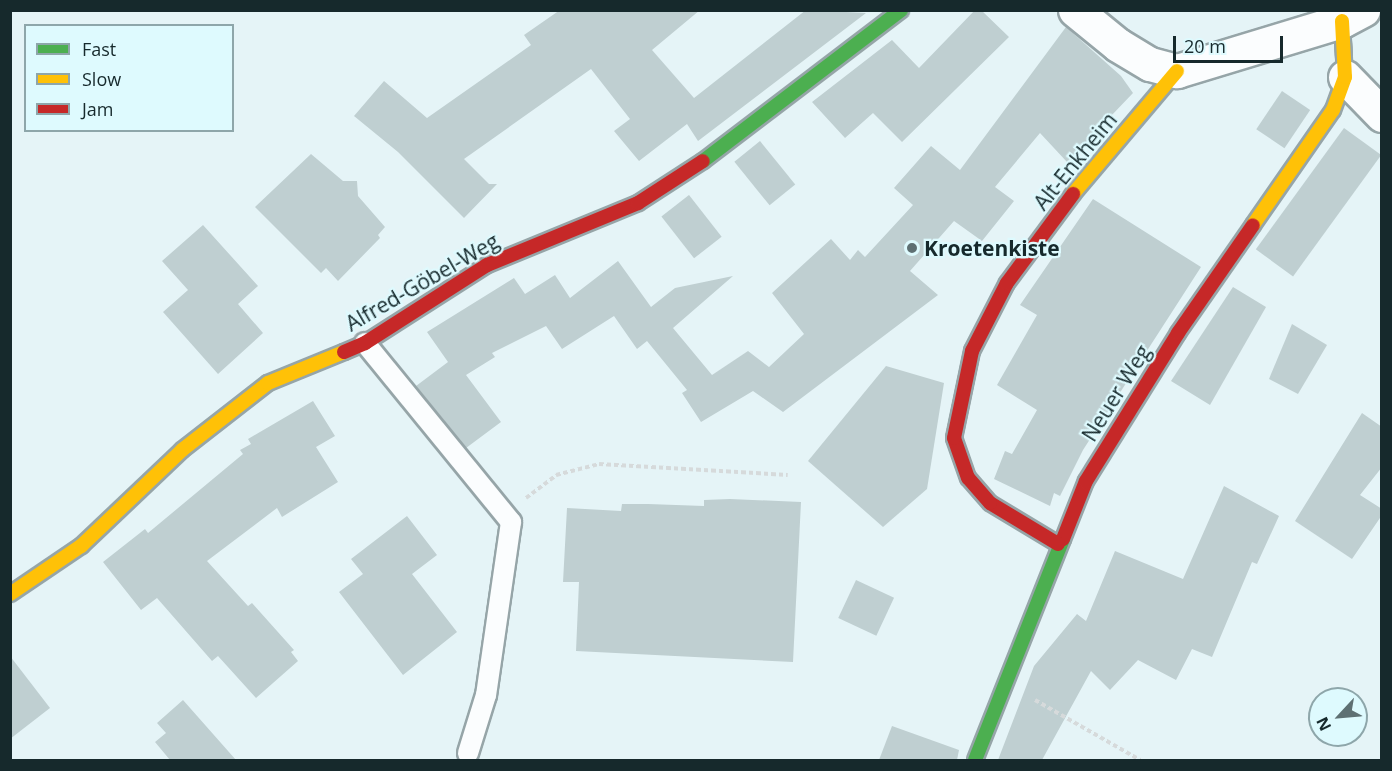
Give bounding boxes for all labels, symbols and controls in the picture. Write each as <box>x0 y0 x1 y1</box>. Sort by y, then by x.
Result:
legend <box>24 24 234 132</box>
scale bar <box>1176 24 1286 62</box>
text: 20 m <box>1184 34 1226 58</box>
text: Fast <box>82 37 116 61</box>
text: Slow <box>82 67 121 91</box>
text: Jam <box>82 97 114 121</box>
street label: Alt-Enkheim <box>1028 107 1122 215</box>
street label: Alfred-Göbel-Weg <box>341 228 503 336</box>
place label: Kroetenkiste <box>924 235 1060 261</box>
marker: Kroetenkiste <box>905 241 919 255</box>
street label: Neuer Weg <box>1076 340 1156 446</box>
north arrow <box>1308 687 1368 747</box>
text: N <box>1311 713 1336 735</box>

